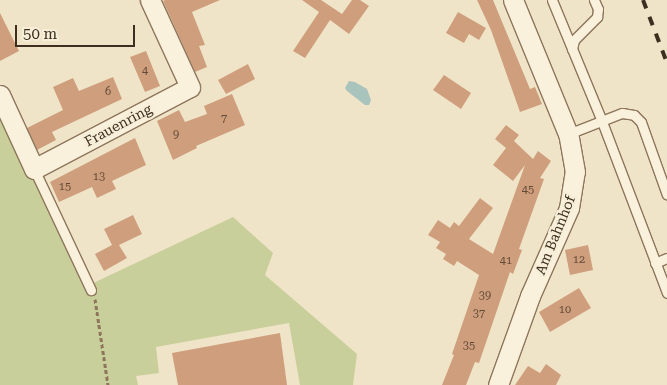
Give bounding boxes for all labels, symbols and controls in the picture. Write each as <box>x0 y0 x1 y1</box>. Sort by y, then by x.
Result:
scale bar <box>18 15 138 47</box>
text: 50 m <box>23 25 57 43</box>
house number: 4 <box>142 64 148 78</box>
house number: 6 <box>105 85 111 99</box>
street label: Frauenring <box>81 100 155 150</box>
house number: 7 <box>221 112 227 126</box>
house number: 9 <box>173 128 179 142</box>
house number: 13 <box>93 170 105 184</box>
house number: 15 <box>59 180 71 194</box>
house number: 45 <box>522 183 534 197</box>
street label: Am Bahnhof <box>532 193 578 277</box>
house number: 12 <box>573 253 585 267</box>
house number: 41 <box>500 254 512 268</box>
house number: 39 <box>479 289 491 303</box>
house number: 10 <box>559 303 571 317</box>
house number: 37 <box>473 307 485 321</box>
house number: 35 <box>463 339 475 353</box>

